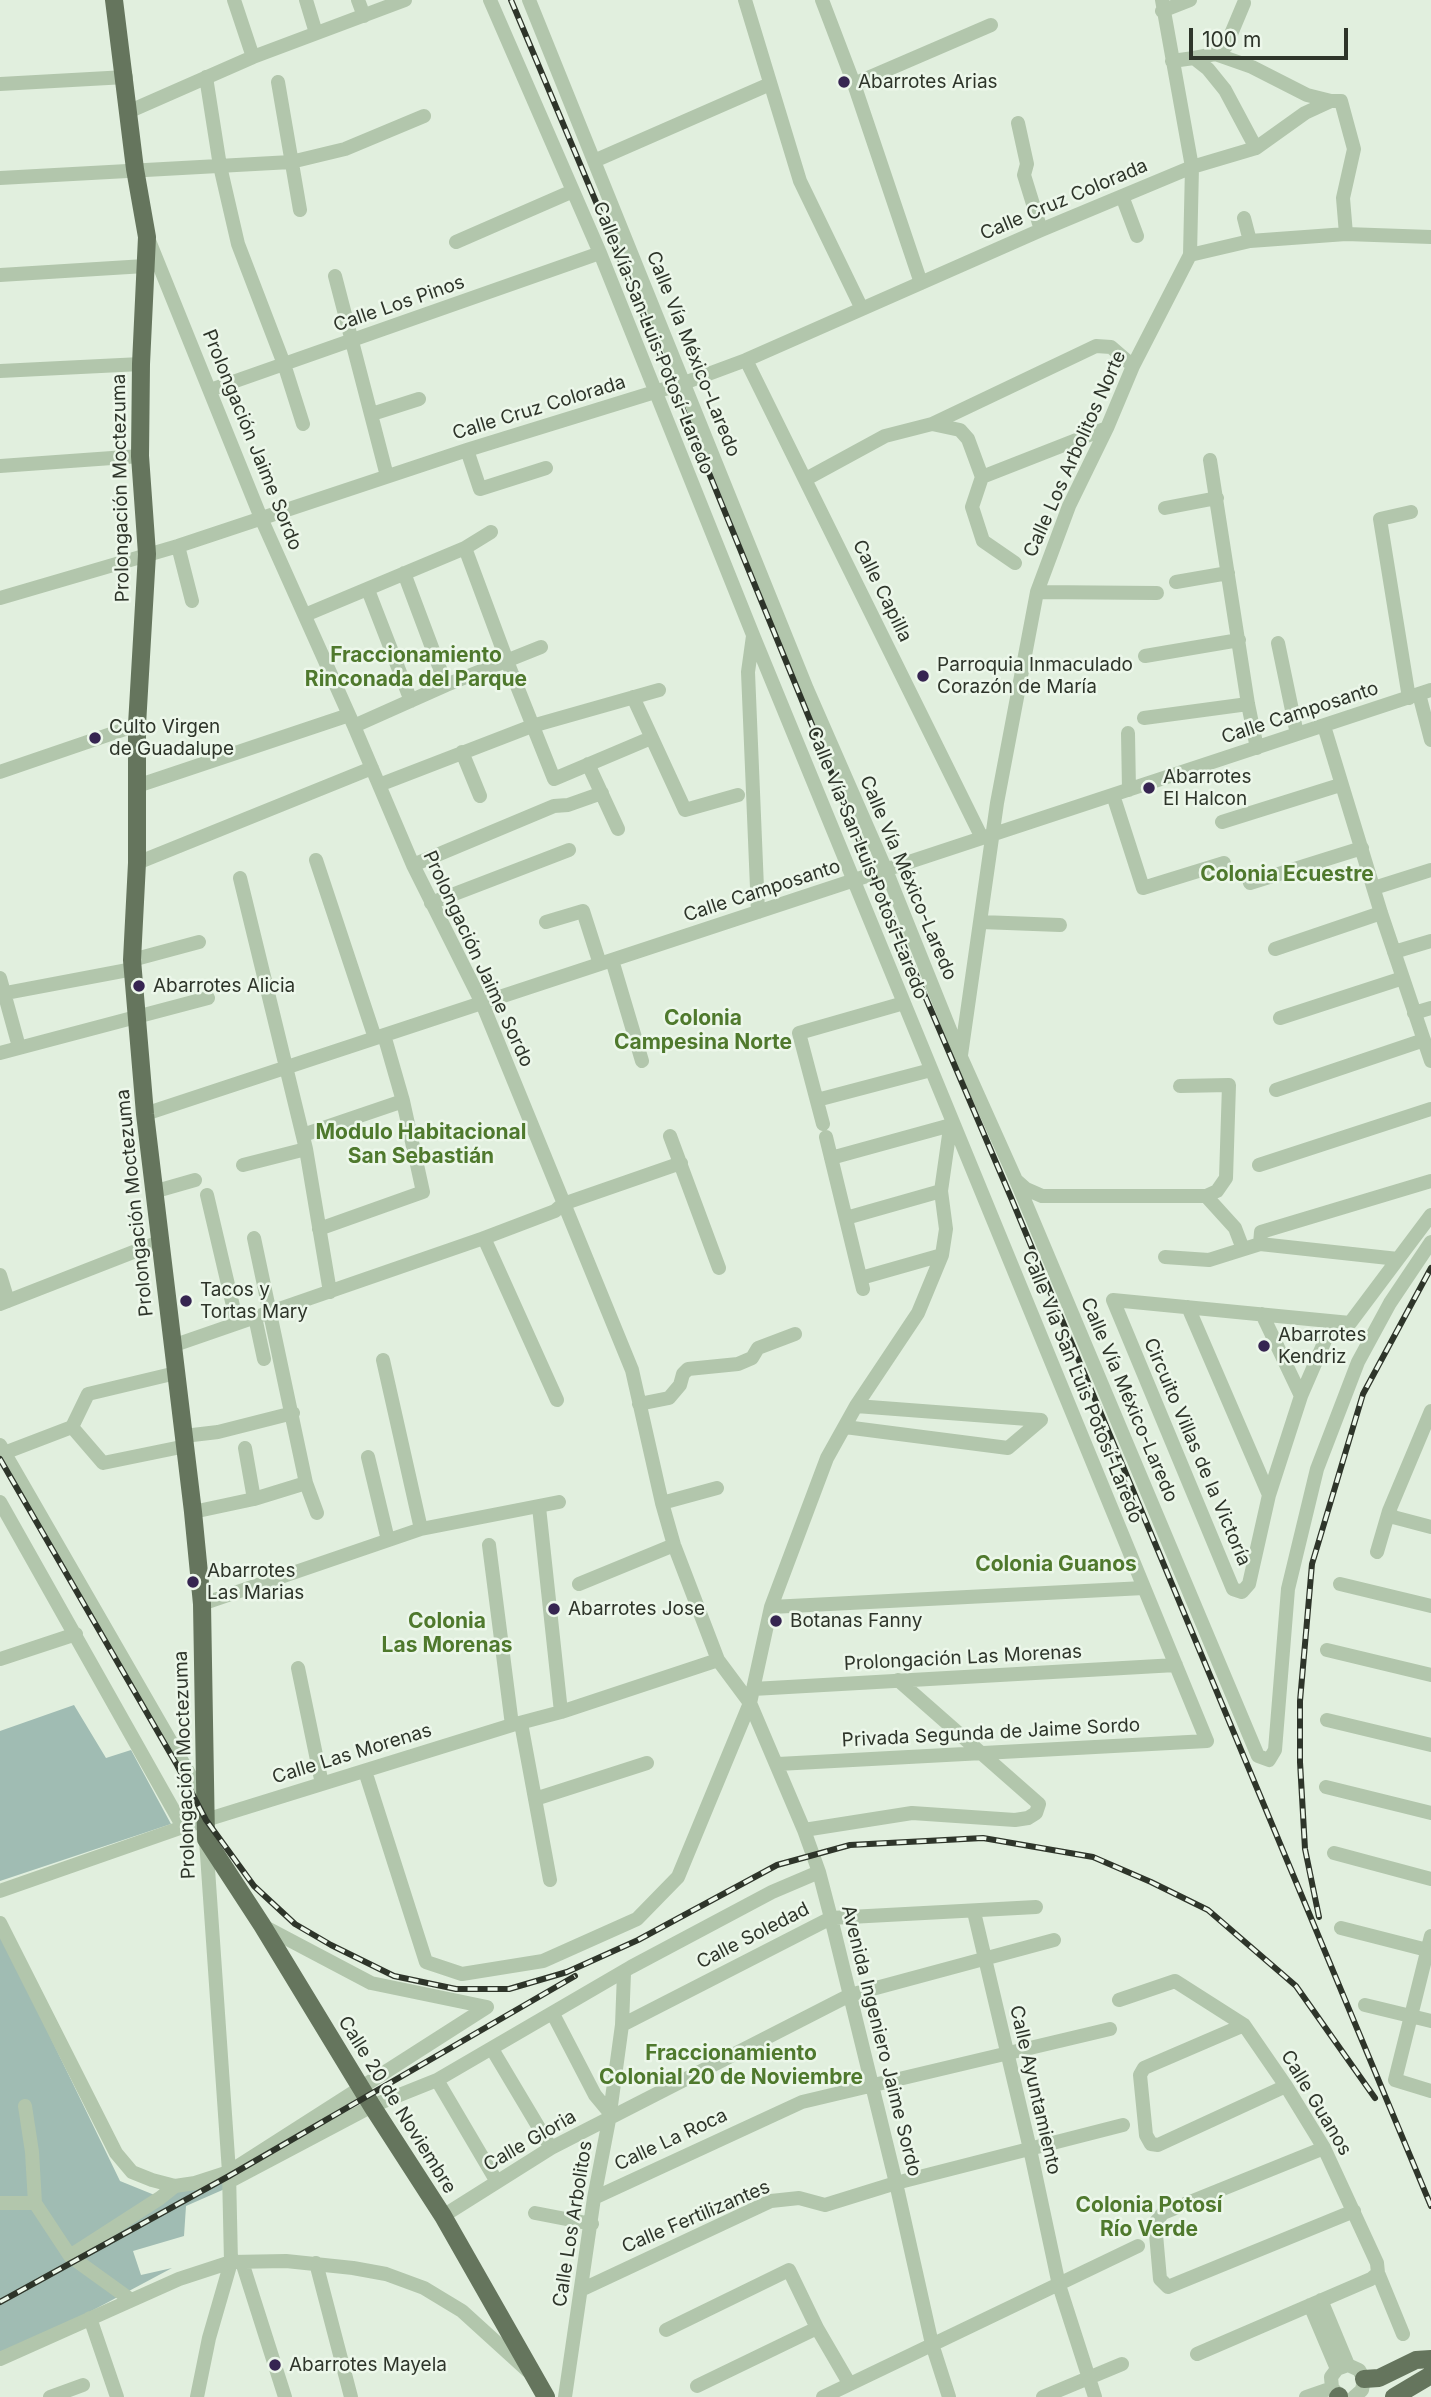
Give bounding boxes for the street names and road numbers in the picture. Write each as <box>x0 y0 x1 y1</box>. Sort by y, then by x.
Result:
street label: Calle Cruz Colorada <box>977 154 1151 246</box>
street label: Calle Vía San Luis Potosí-Laredo <box>588 198 718 478</box>
street label: Calle Vía México-Laredo <box>641 248 745 460</box>
street label: Calle Los Pinos <box>330 271 468 337</box>
street label: Prolongación Jaime Sordo <box>197 326 307 554</box>
street label: Calle Los Arbolitos Norte <box>1019 347 1131 561</box>
street label: Calle Cruz Colorada <box>450 371 628 445</box>
street label: Prolongación Moctezuma <box>108 374 134 602</box>
street label: Calle Capilla <box>847 536 917 646</box>
street label: Calle Camposanto <box>1219 677 1381 749</box>
street label: Calle Vía San Luis Potosí-Laredo <box>802 723 932 1003</box>
street label: Calle Vía México-Laredo <box>855 772 961 984</box>
street label: Prolongación Jaime Sordo <box>418 847 538 1071</box>
street label: Calle Camposanto <box>681 855 843 927</box>
street label: Prolongación Moctezuma <box>112 1088 158 1318</box>
street label: Calle Vía San Luis Potosí-Laredo <box>1017 1247 1147 1527</box>
street label: Calle Vía México-Laredo <box>1076 1294 1182 1506</box>
street label: Circuito Villas de la Victoría <box>1139 1335 1255 1569</box>
street label: Prolongación Las Morenas <box>843 1640 1083 1676</box>
street label: Prolongación Moctezuma <box>170 1650 200 1880</box>
street label: Privada Segunda de Jaime Sordo <box>841 1714 1141 1752</box>
street label: Calle Las Morenas <box>270 1719 434 1789</box>
street label: Calle Soledad <box>693 1898 813 1974</box>
street label: Avenida Ingeniero Jaime Sordo <box>836 1903 926 2179</box>
street label: Calle Ayuntamiento <box>1004 2003 1066 2177</box>
street label: Calle 20 de Noviembre <box>333 2012 461 2198</box>
street label: Calle Guanos <box>1276 2046 1356 2160</box>
street label: Calle La Roca <box>611 2104 731 2176</box>
street label: Calle Gloria <box>480 2105 580 2177</box>
street label: Calle Los Arbolitos <box>549 2139 597 2309</box>
street label: Calle Fertilizantes <box>619 2176 773 2258</box>

